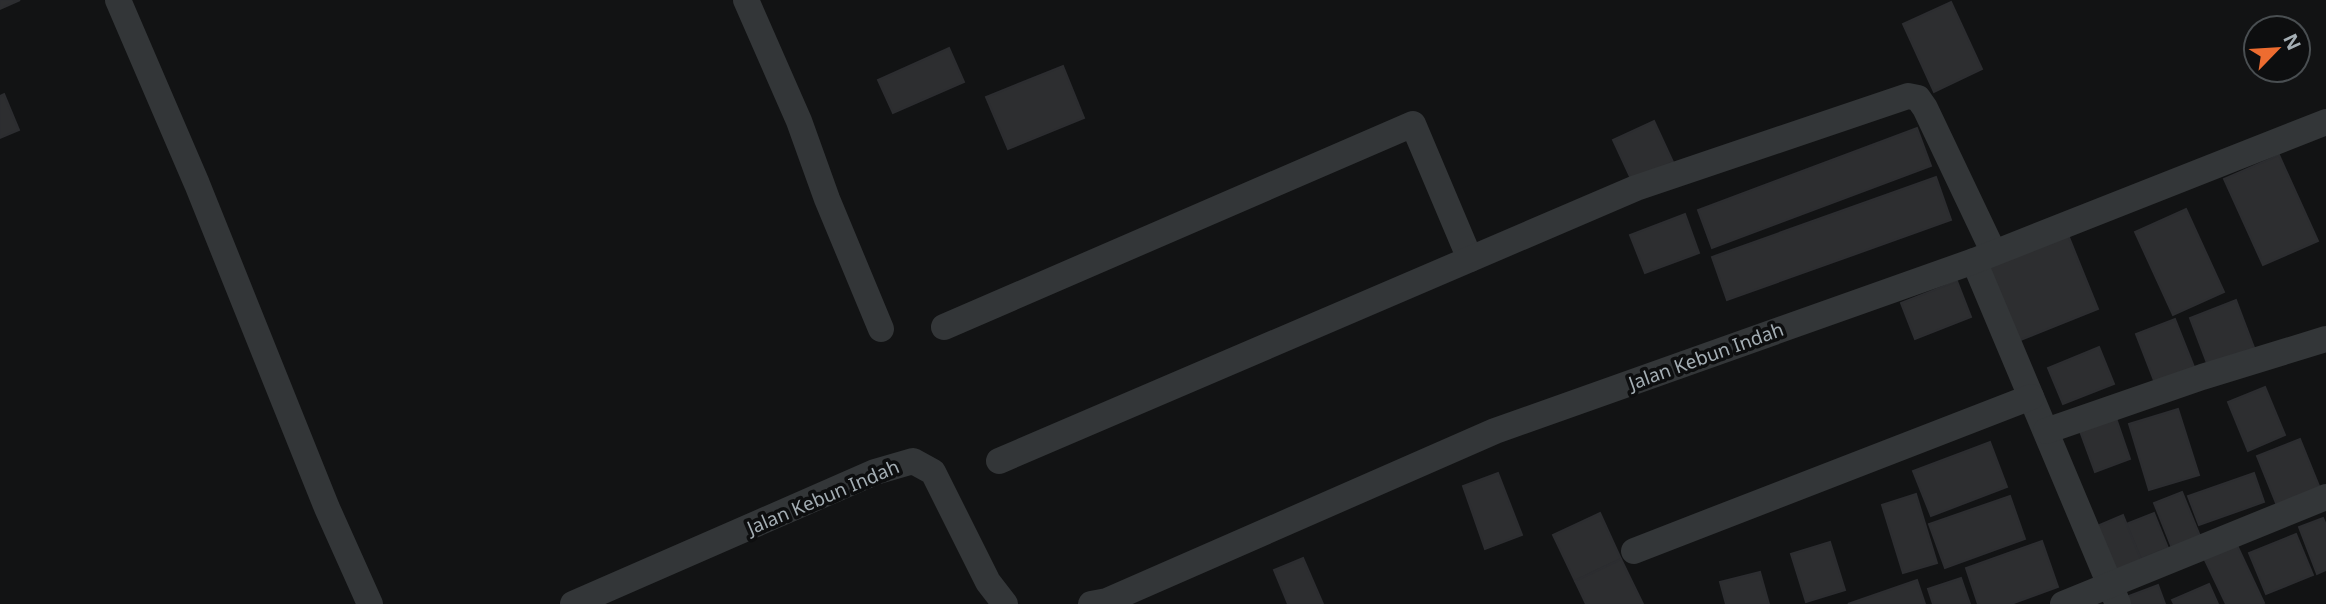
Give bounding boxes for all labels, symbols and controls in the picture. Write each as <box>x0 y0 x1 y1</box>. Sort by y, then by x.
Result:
north arrow <box>2242 14 2312 84</box>
text: N <box>2277 29 2307 54</box>
street label: Jalan Kebun Indah <box>1623 316 1787 397</box>
street label: Jalan Kebun Indah <box>741 453 903 542</box>

